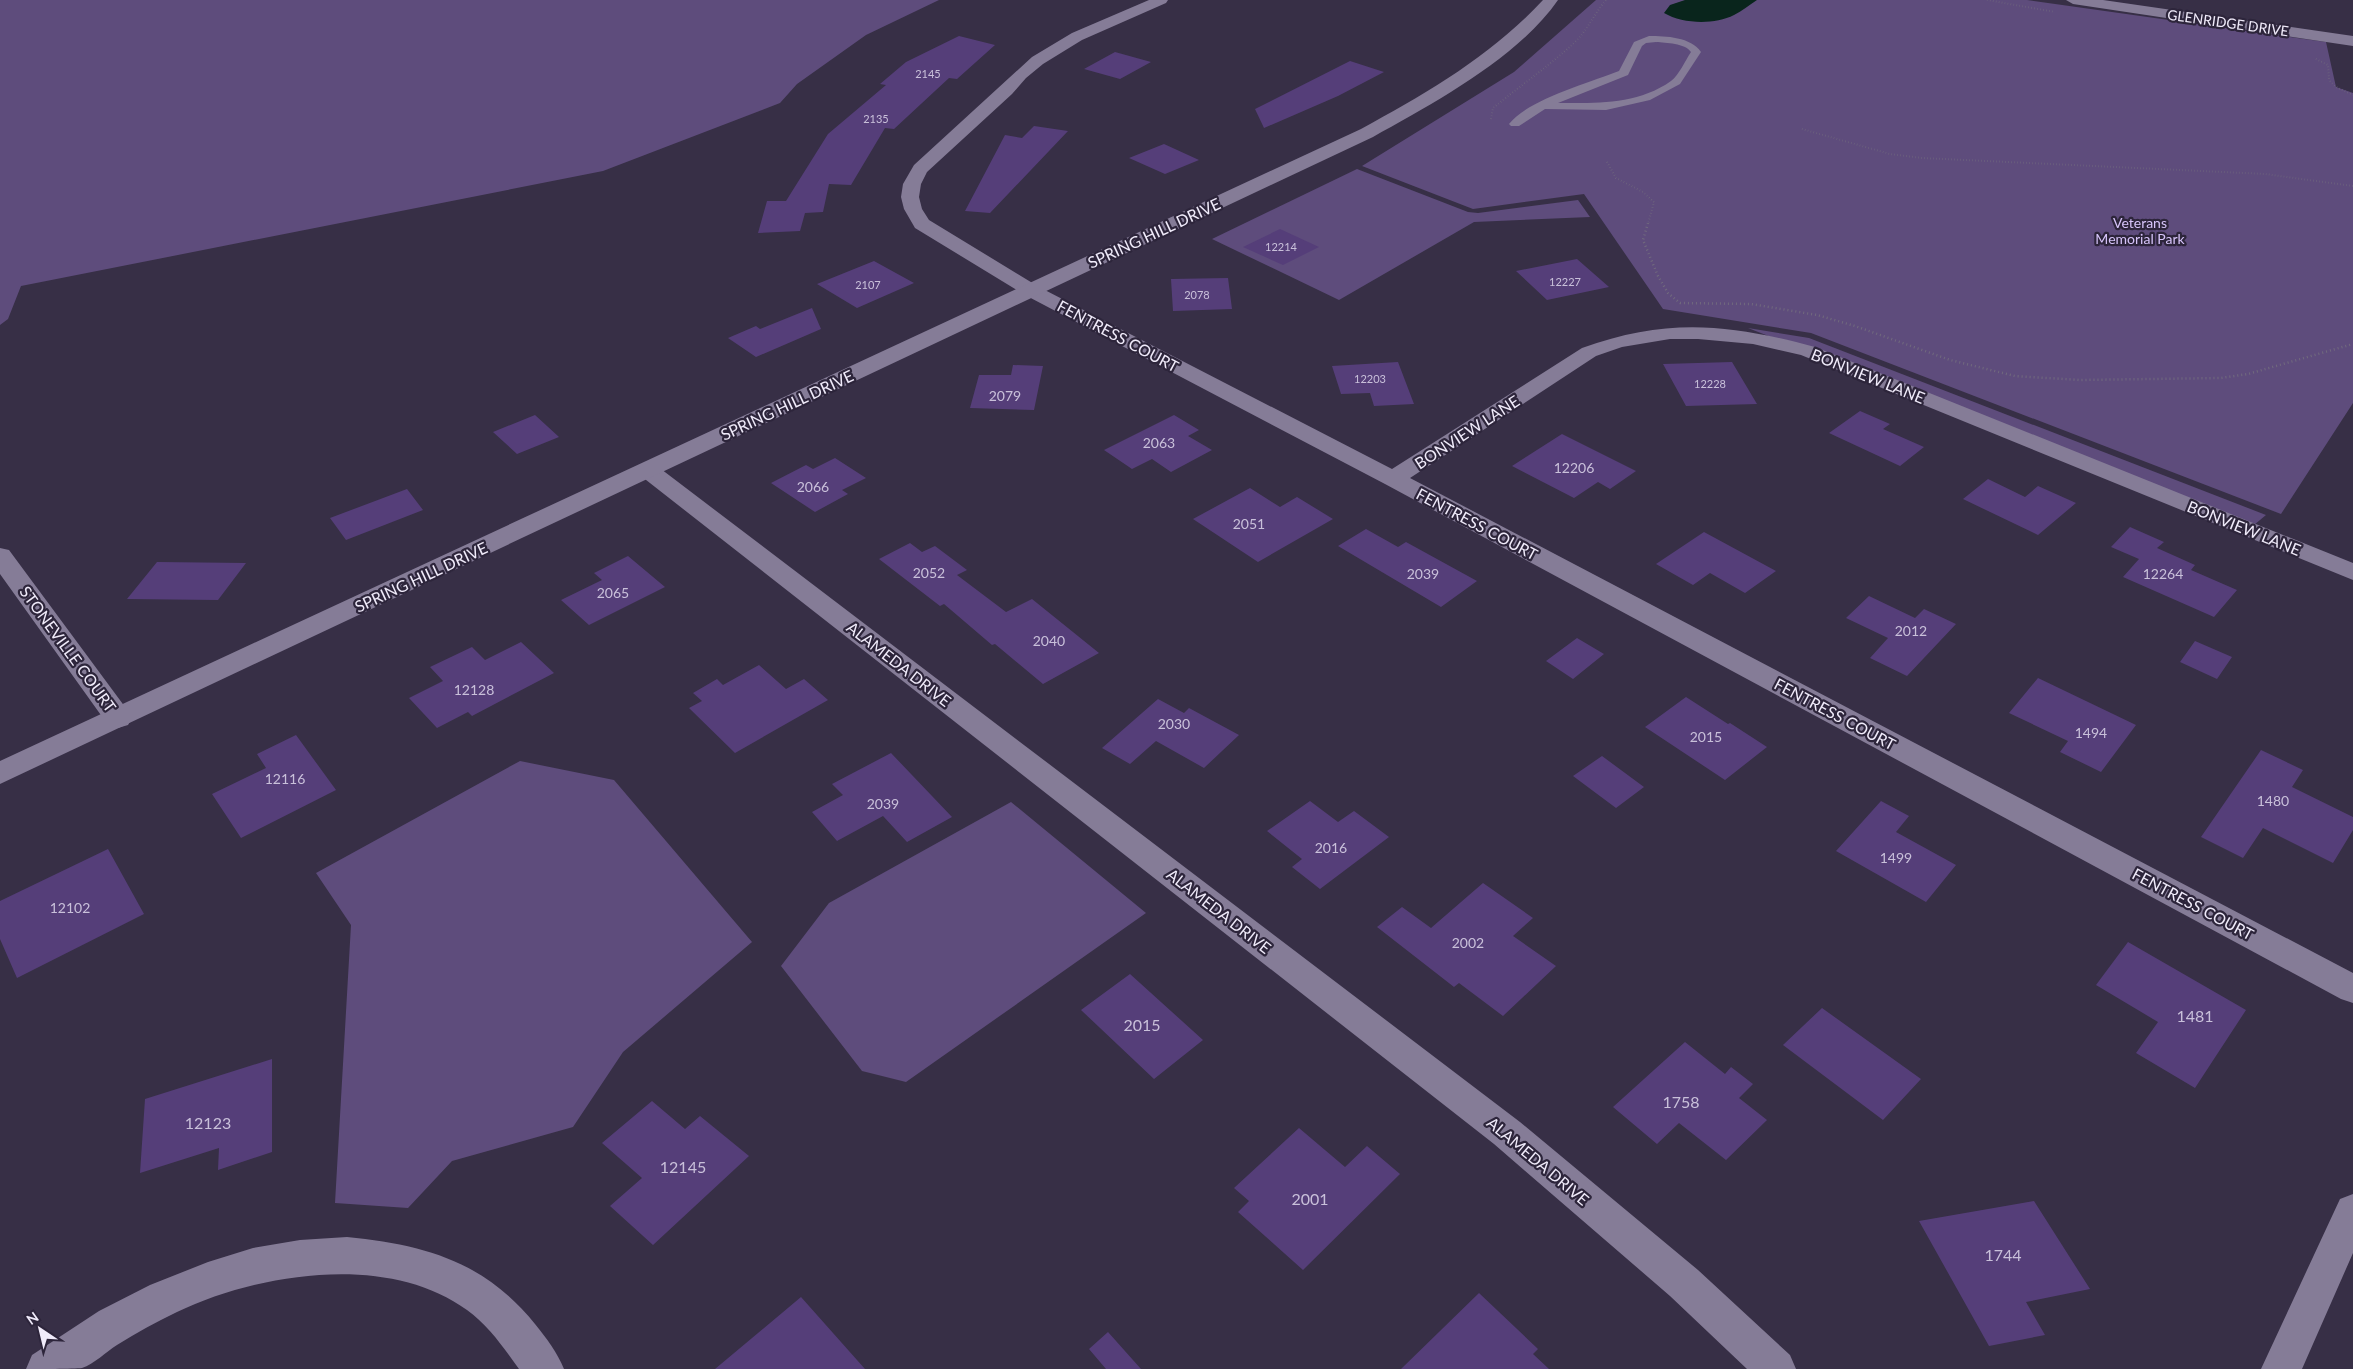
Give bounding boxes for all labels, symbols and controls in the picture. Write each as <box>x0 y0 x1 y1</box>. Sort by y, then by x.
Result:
street label: GLENRIDGE DRIVE <box>2166 6 2290 39</box>
house number: 2145 <box>915 67 941 80</box>
house number: 2135 <box>863 112 889 125</box>
street label: SPRING HILL DRIVE <box>1084 193 1223 272</box>
park label: Veterans Memorial Park <box>2095 214 2186 247</box>
house number: 12214 <box>1265 240 1298 253</box>
house number: 12227 <box>1549 275 1581 288</box>
house number: 2107 <box>855 278 881 291</box>
house number: 2078 <box>1184 288 1210 301</box>
street label: FENTRESS COURT <box>1054 296 1183 376</box>
street label: BONVIEW LANE <box>1809 344 1928 407</box>
street label: SPRING HILL DRIVE <box>717 365 856 444</box>
house number: 12203 <box>1354 372 1386 385</box>
house number: 12228 <box>1694 377 1726 390</box>
house number: 2079 <box>989 387 1021 404</box>
street label: BONVIEW LANE <box>1411 391 1523 472</box>
house number: 2063 <box>1143 434 1175 451</box>
house number: 12206 <box>1554 459 1594 476</box>
house number: 2066 <box>797 478 829 495</box>
street label: FENTRESS COURT <box>1413 484 1542 564</box>
street label: BONVIEW LANE <box>2185 496 2304 559</box>
house number: 2051 <box>1233 515 1265 532</box>
street label: SPRING HILL DRIVE <box>351 537 490 616</box>
house number: 2052 <box>913 564 945 581</box>
house number: 2039 <box>1407 565 1439 582</box>
house number: 12264 <box>2143 565 2183 582</box>
street label: STONEVILLE COURT <box>16 582 121 716</box>
house number: 2065 <box>597 584 629 601</box>
street label: ALAMEDA DRIVE <box>843 617 955 710</box>
house number: 2012 <box>1895 622 1927 639</box>
house number: 2040 <box>1033 632 1065 649</box>
street label: FENTRESS COURT <box>1771 674 1900 754</box>
house number: 12128 <box>454 681 494 698</box>
house number: 2030 <box>1158 715 1190 732</box>
house number: 1494 <box>2075 724 2107 741</box>
house number: 2015 <box>1690 728 1722 745</box>
house number: 12116 <box>265 770 305 787</box>
house number: 1480 <box>2257 792 2289 809</box>
house number: 2039 <box>867 795 899 812</box>
house number: 2016 <box>1315 839 1347 856</box>
house number: 1499 <box>1880 849 1912 866</box>
street label: ALAMEDA DRIVE <box>1163 864 1275 957</box>
street label: FENTRESS COURT <box>2129 864 2258 944</box>
house number: 12102 <box>50 899 90 916</box>
house number: 2002 <box>1452 934 1484 951</box>
house number: 1481 <box>2176 1006 2214 1025</box>
house number: 2015 <box>1123 1015 1161 1034</box>
house number: 1758 <box>1662 1092 1700 1111</box>
house number: 12123 <box>185 1113 231 1132</box>
street label: ALAMEDA DRIVE <box>1484 1113 1593 1209</box>
house number: 12145 <box>660 1157 706 1176</box>
house number: 2001 <box>1291 1189 1329 1208</box>
house number: 1744 <box>1984 1245 2022 1264</box>
north arrow <box>15 1304 65 1354</box>
text: N <box>23 1308 42 1328</box>

